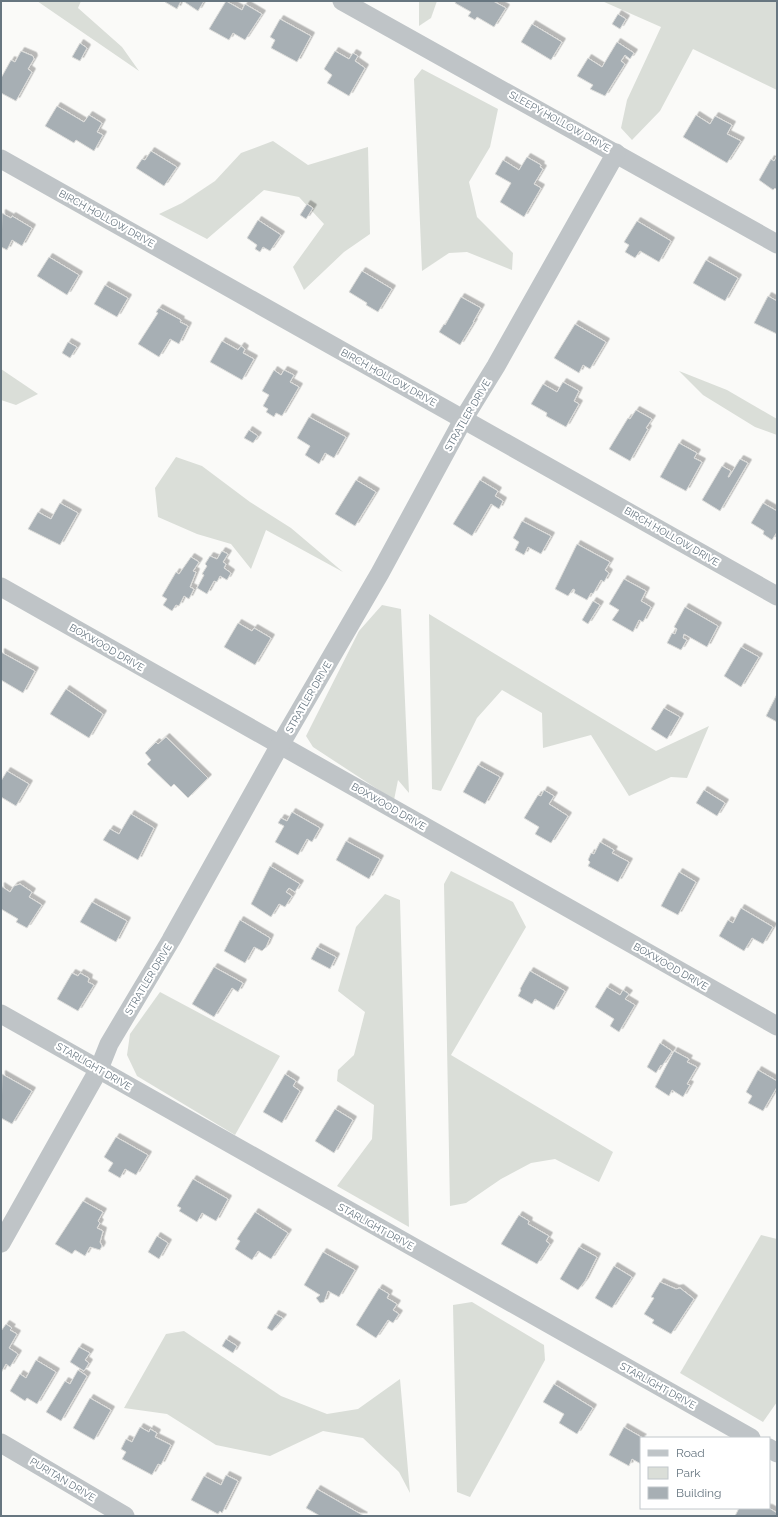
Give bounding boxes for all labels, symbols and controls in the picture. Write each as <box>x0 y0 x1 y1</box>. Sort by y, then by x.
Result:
street label: SLEEPY HOLLOW DRIVE <box>507 89 612 154</box>
street label: BIRCH HOLLOW DRIVE <box>57 188 157 249</box>
street label: BIRCH HOLLOW DRIVE <box>339 347 439 408</box>
street label: STRATLER DRIVE <box>442 377 492 453</box>
street label: BIRCH HOLLOW DRIVE <box>622 505 721 568</box>
street label: BOXWOOD DRIVE <box>68 622 146 673</box>
street label: STRATLER DRIVE <box>283 659 333 735</box>
street label: BOXWOOD DRIVE <box>350 781 428 832</box>
street label: BOXWOOD DRIVE <box>632 941 710 992</box>
street label: STRATLER DRIVE <box>123 942 174 1017</box>
street label: STARLIGHT DRIVE <box>54 1040 133 1092</box>
street label: STARLIGHT DRIVE <box>336 1201 416 1252</box>
street label: STARLIGHT DRIVE <box>618 1360 698 1411</box>
legend <box>640 1437 770 1509</box>
text: Road <box>676 1446 705 1460</box>
street label: PURITAN DRIVE <box>28 1456 97 1503</box>
text: Park <box>676 1466 701 1480</box>
text: Building <box>676 1486 722 1500</box>

